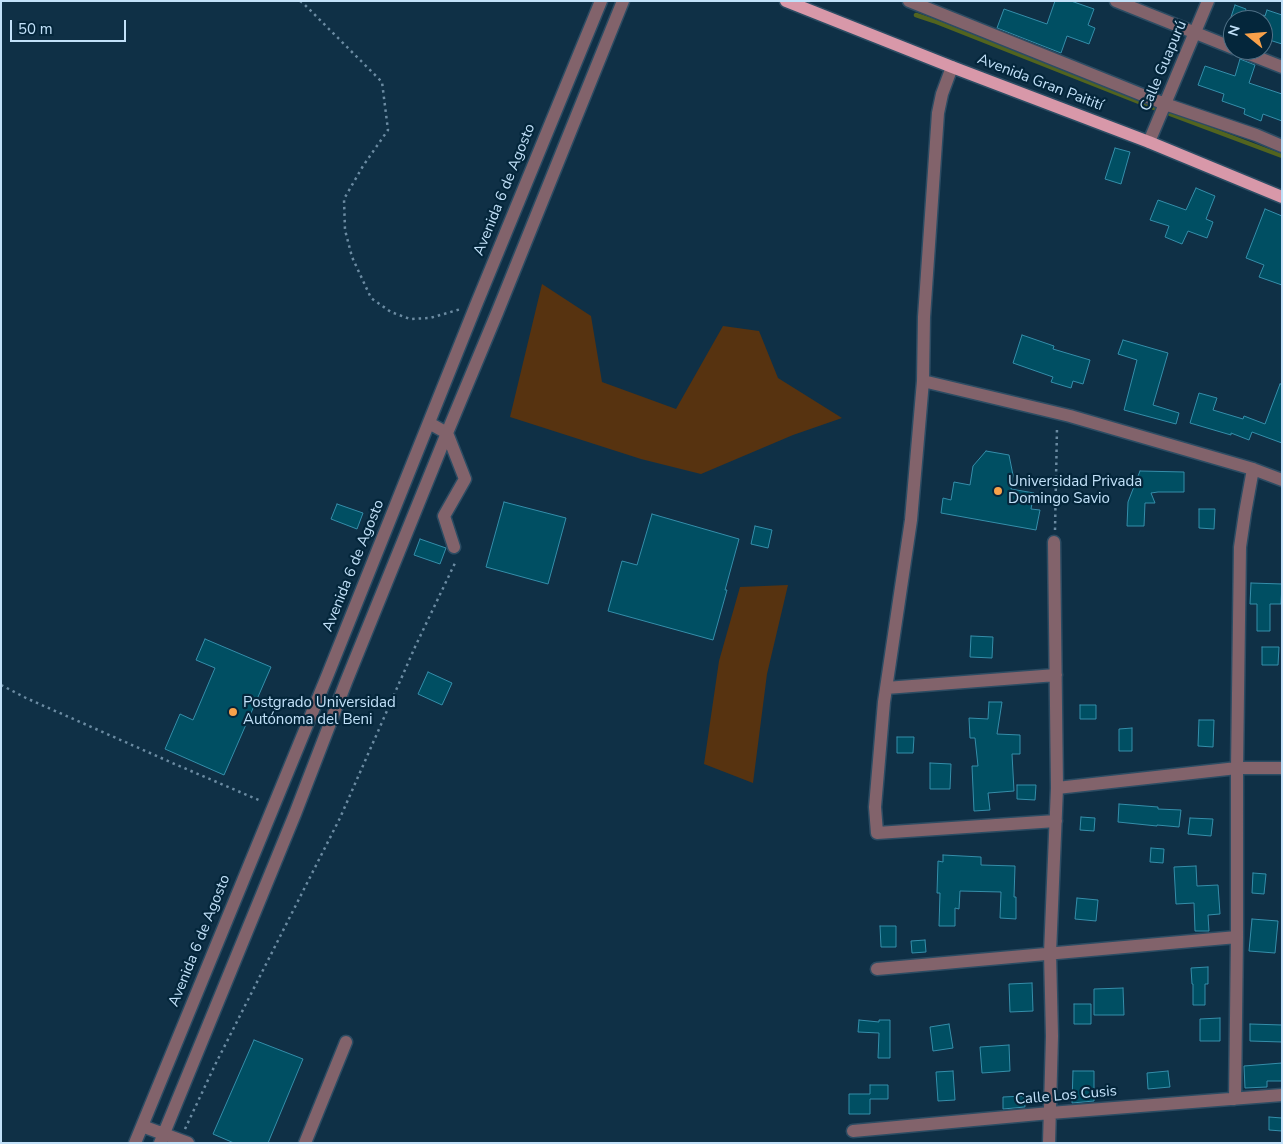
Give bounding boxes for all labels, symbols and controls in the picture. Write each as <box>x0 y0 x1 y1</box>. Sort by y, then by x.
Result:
scale bar <box>12 10 129 42</box>
north arrow <box>1223 10 1273 60</box>
street label: Calle Guapurú <box>1137 18 1191 114</box>
text: 50 m <box>18 19 53 39</box>
text: N <box>1224 23 1245 39</box>
street label: Avenida Gran Paitití <box>975 51 1105 115</box>
street label: Avenida 6 de Agosto <box>470 121 540 259</box>
place label: Universidad Privada Domingo Savio <box>1008 473 1142 508</box>
marker: Universidad Privada Domingo Savio <box>992 485 1004 497</box>
street label: Avenida 6 de Agosto <box>319 497 389 635</box>
place label: Postgrado Universidad Autónoma del Beni <box>243 694 396 729</box>
marker: Postgrado Universidad Autónoma del Beni <box>227 706 239 718</box>
street label: Avenida 6 de Agosto <box>165 872 235 1010</box>
street label: Calle Los Cusis <box>1014 1083 1118 1109</box>

